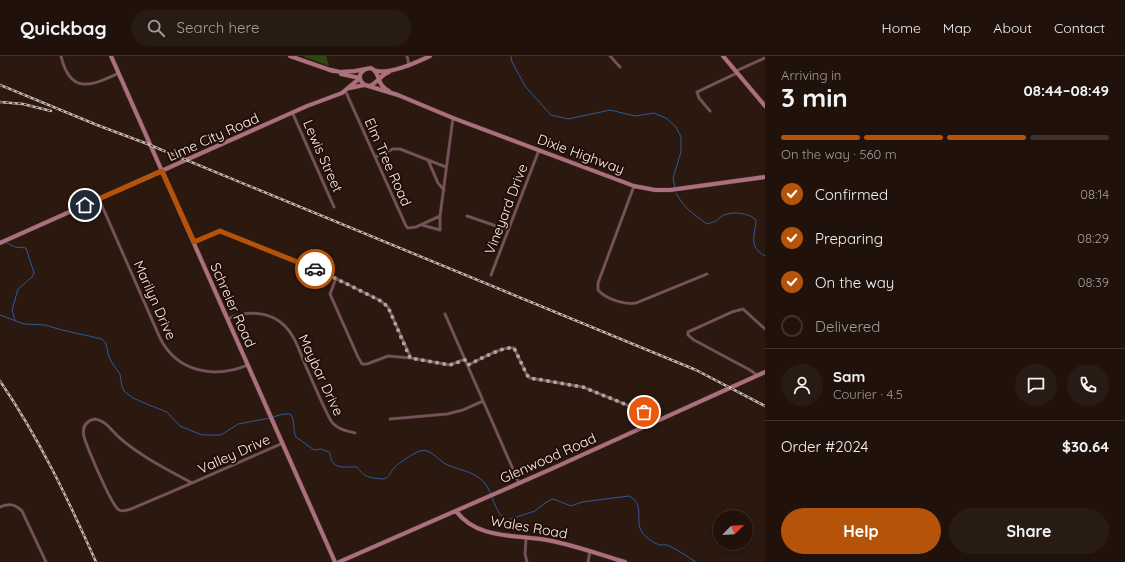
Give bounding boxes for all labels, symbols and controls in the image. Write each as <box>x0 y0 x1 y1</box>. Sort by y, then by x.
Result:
search box <box>131 10 411 46</box>
text: Quickbag <box>20 16 107 40</box>
icon: search <box>145 17 167 39</box>
text: Search here <box>177 18 259 37</box>
text: Home <box>882 19 921 37</box>
text: Map <box>943 19 971 37</box>
text: About <box>993 19 1032 37</box>
text: Contact <box>1054 19 1105 37</box>
text: Arriving in <box>781 67 841 83</box>
text: 3 min <box>781 81 848 114</box>
text: 08:44–08:49 <box>1024 81 1109 100</box>
street label: Lime City Road <box>164 109 262 165</box>
street label: Elm Tree Road <box>360 115 416 209</box>
street label: Lewis Street <box>299 117 347 195</box>
street label: Dixie Highway <box>535 130 627 178</box>
text: On the way · 560 m <box>781 146 897 162</box>
street label: Vineyard Drive <box>480 161 532 257</box>
icon: check <box>781 183 803 205</box>
text: Confirmed <box>815 185 888 204</box>
text: 08:14 <box>1080 186 1109 202</box>
pin <box>68 188 102 222</box>
icon: home <box>74 194 96 216</box>
icon: check <box>781 227 803 249</box>
text: Preparing <box>815 229 883 248</box>
text: 08:29 <box>1077 230 1109 246</box>
courier <box>295 249 335 289</box>
street label: Marilyn Drive <box>129 257 181 343</box>
icon: car <box>304 258 326 280</box>
street label: Schreier Road <box>206 260 260 350</box>
icon: check <box>781 271 803 293</box>
text: On the way <box>815 273 894 292</box>
text: 08:39 <box>1078 274 1109 290</box>
text: Delivered <box>815 317 880 336</box>
street label: Maybar Drive <box>294 331 348 419</box>
button: person <box>781 364 823 406</box>
button: chat <box>1015 364 1057 406</box>
button: phone <box>1067 364 1109 406</box>
text: Sam <box>833 367 865 386</box>
text: Courier · 4.5 <box>833 386 903 402</box>
pin <box>627 395 661 429</box>
icon: bag <box>633 401 655 423</box>
street label: Glenwood Road <box>497 429 599 487</box>
street label: Valley Drive <box>195 430 273 478</box>
text: Order #2024 <box>781 437 868 456</box>
text: $30.64 <box>1062 437 1109 456</box>
button: Help <box>781 508 941 554</box>
button: Share <box>949 508 1109 554</box>
north arrow <box>713 510 753 550</box>
map controls <box>713 510 753 550</box>
street label: Wales Road <box>489 511 569 543</box>

